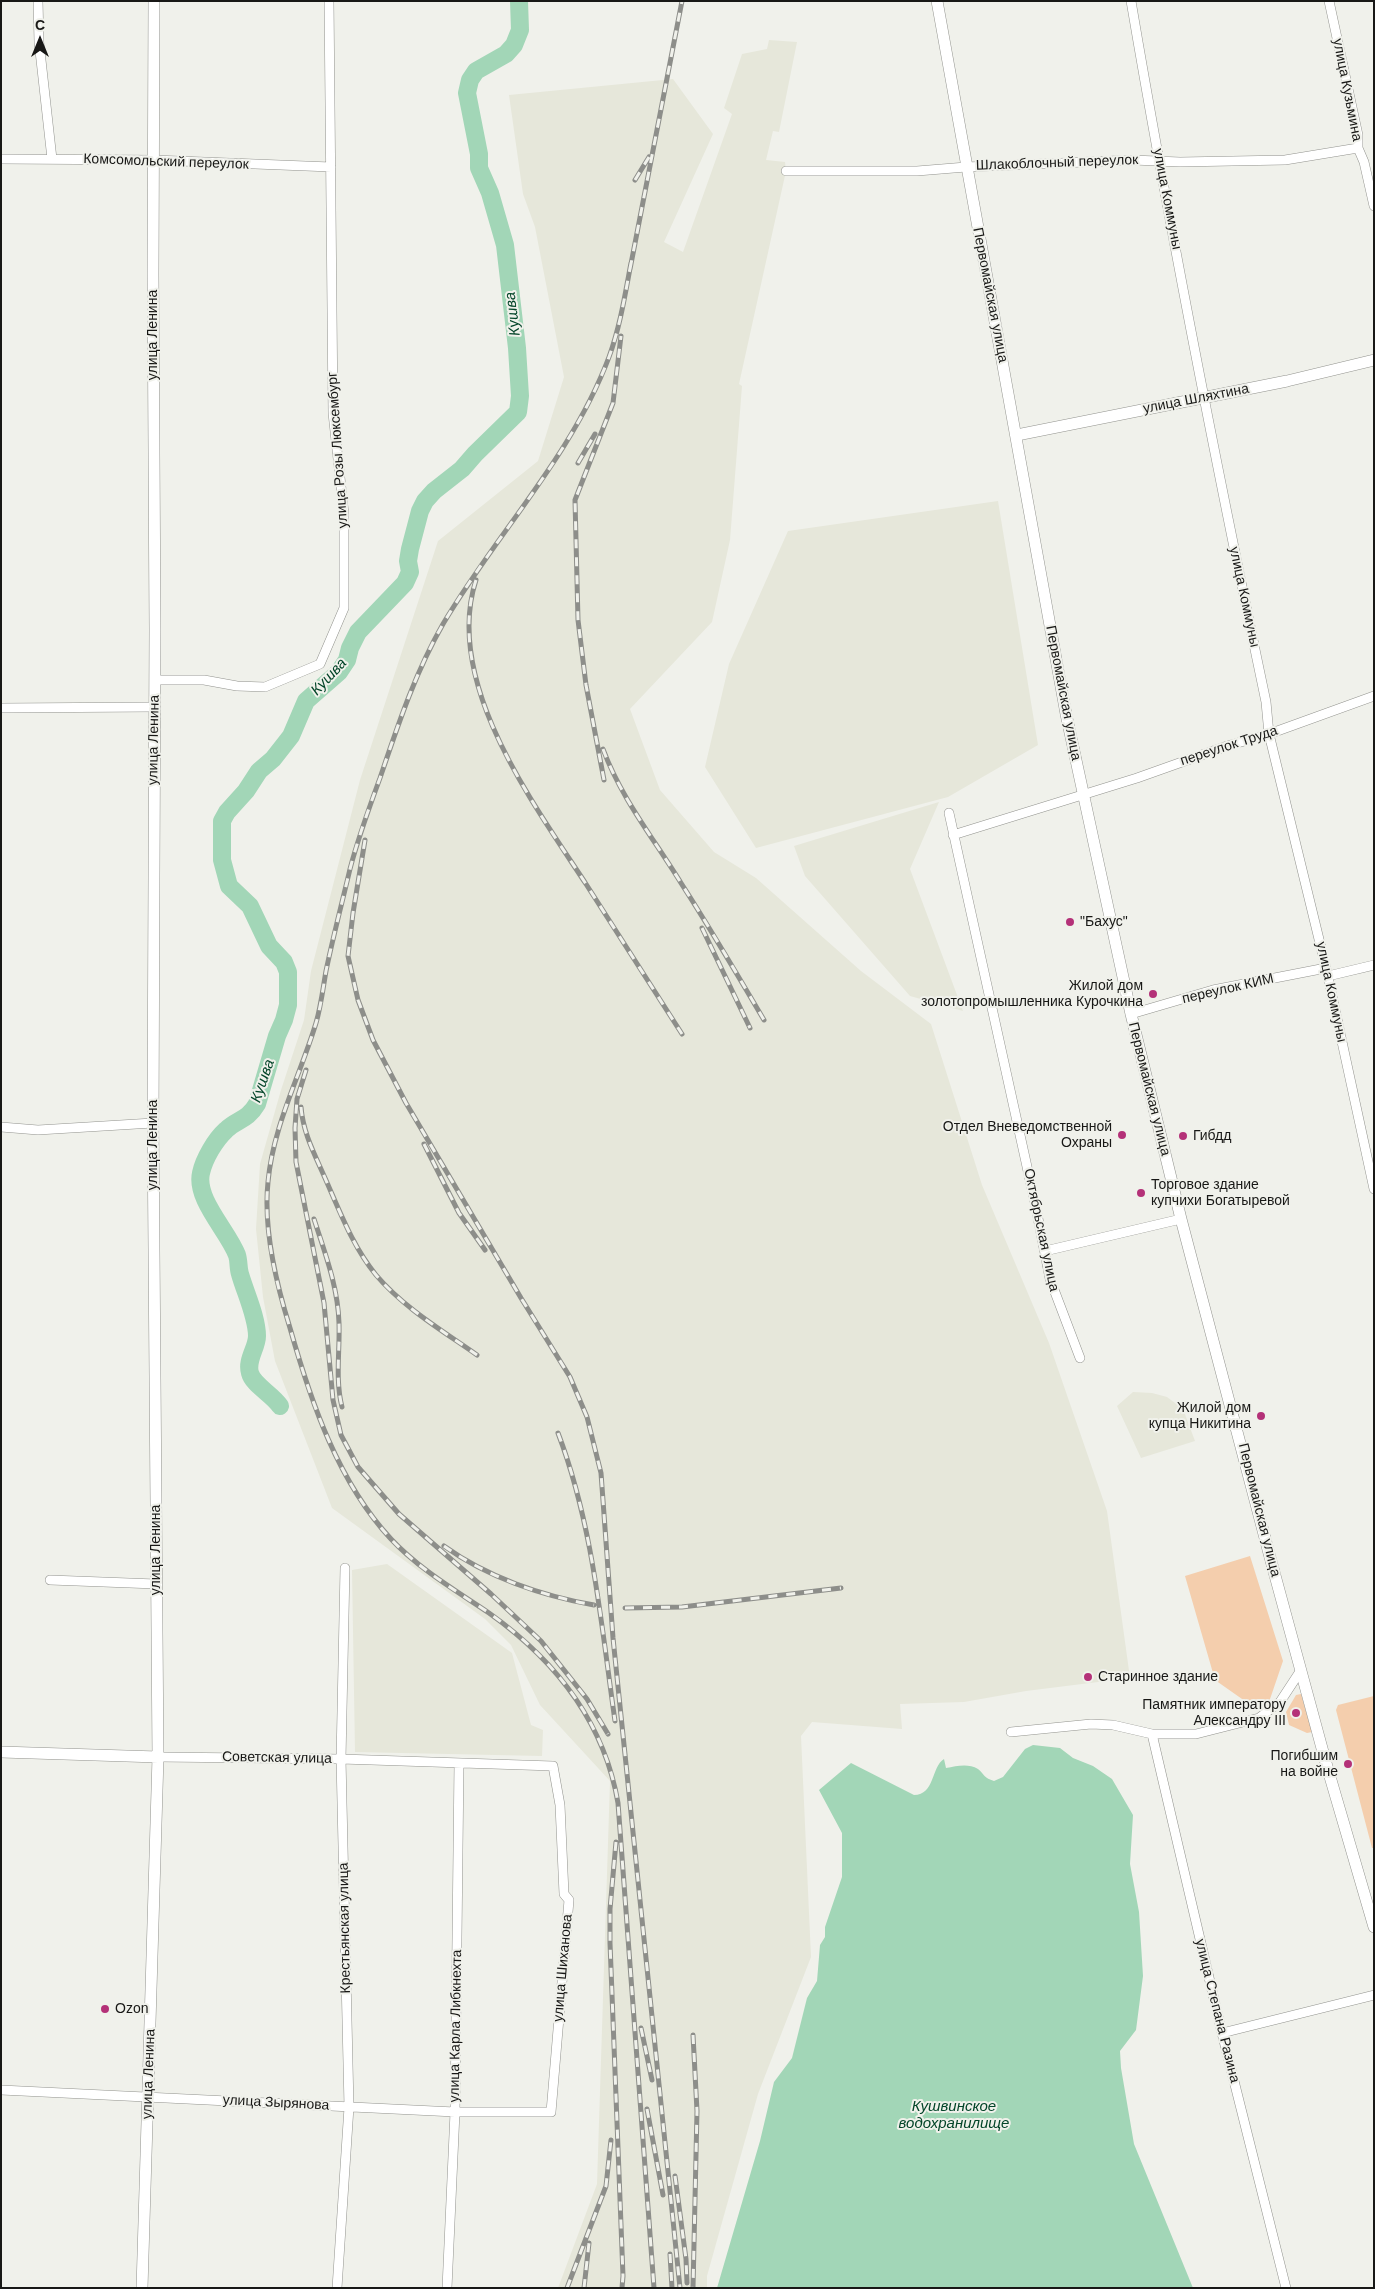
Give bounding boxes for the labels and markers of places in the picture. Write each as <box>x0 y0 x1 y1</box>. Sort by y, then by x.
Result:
place label: "Бахус" <box>1080 914 1128 930</box>
marker: "Бахус" <box>1064 916 1076 928</box>
place label: Жилой дом золотопромышленника Курочкина <box>921 978 1143 1010</box>
marker: Жилой дом золотопромышленника Курочкина <box>1147 988 1159 1000</box>
place label: Отдел Вневедомственной Охраны <box>943 1119 1112 1152</box>
place label: Гибдд <box>1193 1128 1231 1144</box>
marker: Отдел Вневедомственной Охраны <box>1116 1129 1128 1141</box>
marker: Гибдд <box>1177 1130 1189 1142</box>
place label: Торговое здание купчихи Богатыревой <box>1151 1177 1290 1210</box>
marker: Торговое здание купчихи Богатыревой <box>1135 1187 1147 1199</box>
place label: Жилой дом купца Никитина <box>1149 1400 1251 1432</box>
marker: Жилой дом купца Никитина <box>1255 1410 1267 1422</box>
place label: Старинное здание <box>1098 1669 1218 1685</box>
marker: Старинное здание <box>1082 1671 1094 1683</box>
place label: Памятник императору Александру III <box>1142 1697 1286 1730</box>
marker: Памятник императору Александру III <box>1290 1707 1302 1719</box>
place label: Погибшим на войне <box>1271 1748 1338 1780</box>
marker: Погибшим на войне <box>1342 1758 1354 1770</box>
place label: Ozon <box>115 2001 148 2017</box>
marker: Ozon <box>99 2003 111 2015</box>

